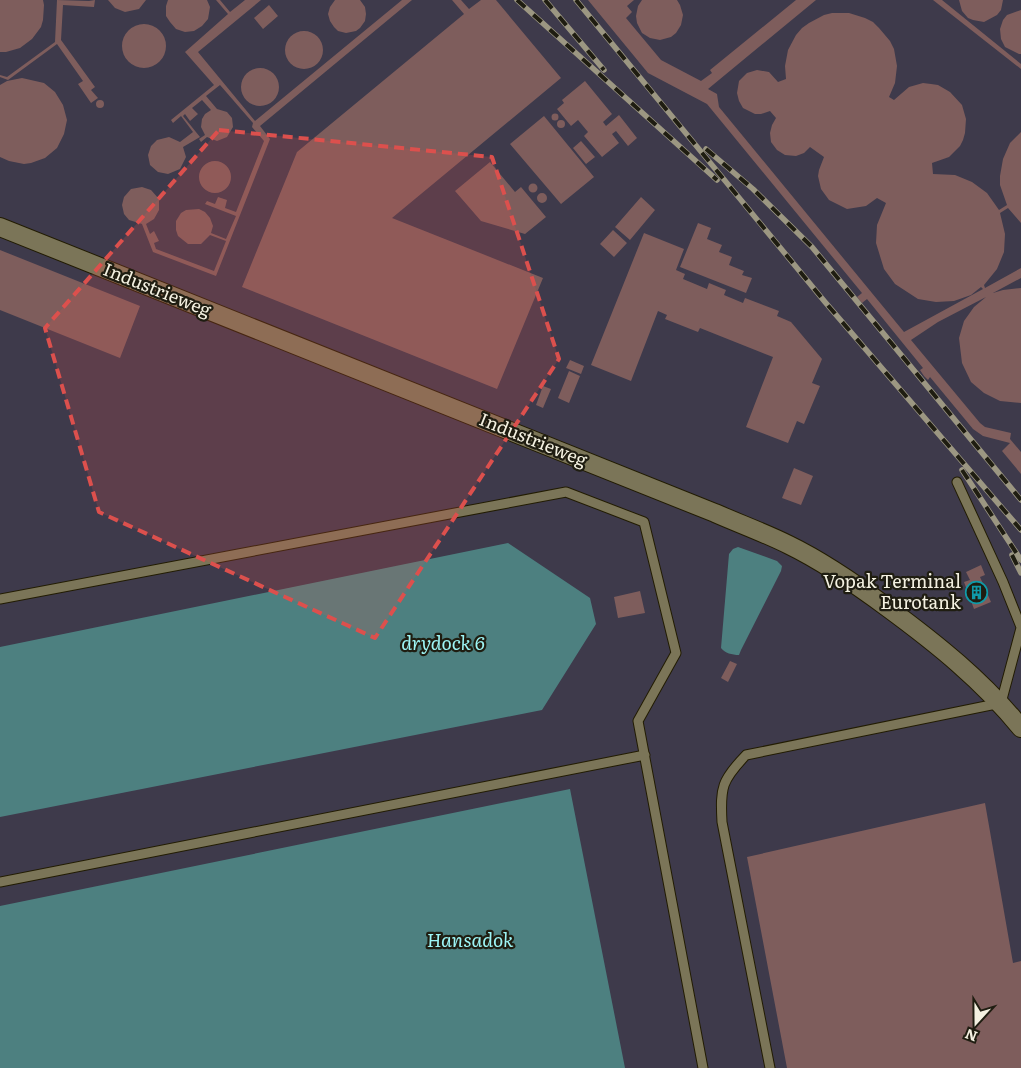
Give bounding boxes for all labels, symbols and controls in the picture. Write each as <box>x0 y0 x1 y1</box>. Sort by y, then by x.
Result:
street label: Industrieweg <box>99 255 217 323</box>
street label: Industrieweg <box>475 405 593 473</box>
place label: Vopak Terminal Eurotank <box>823 567 962 615</box>
building icon: Vopak Terminal Eurotank <box>965 580 989 604</box>
water label: drydock 6 <box>401 628 485 656</box>
water label: Hansadok <box>427 925 514 953</box>
north arrow <box>951 998 1001 1048</box>
text: N <box>962 1025 980 1048</box>

